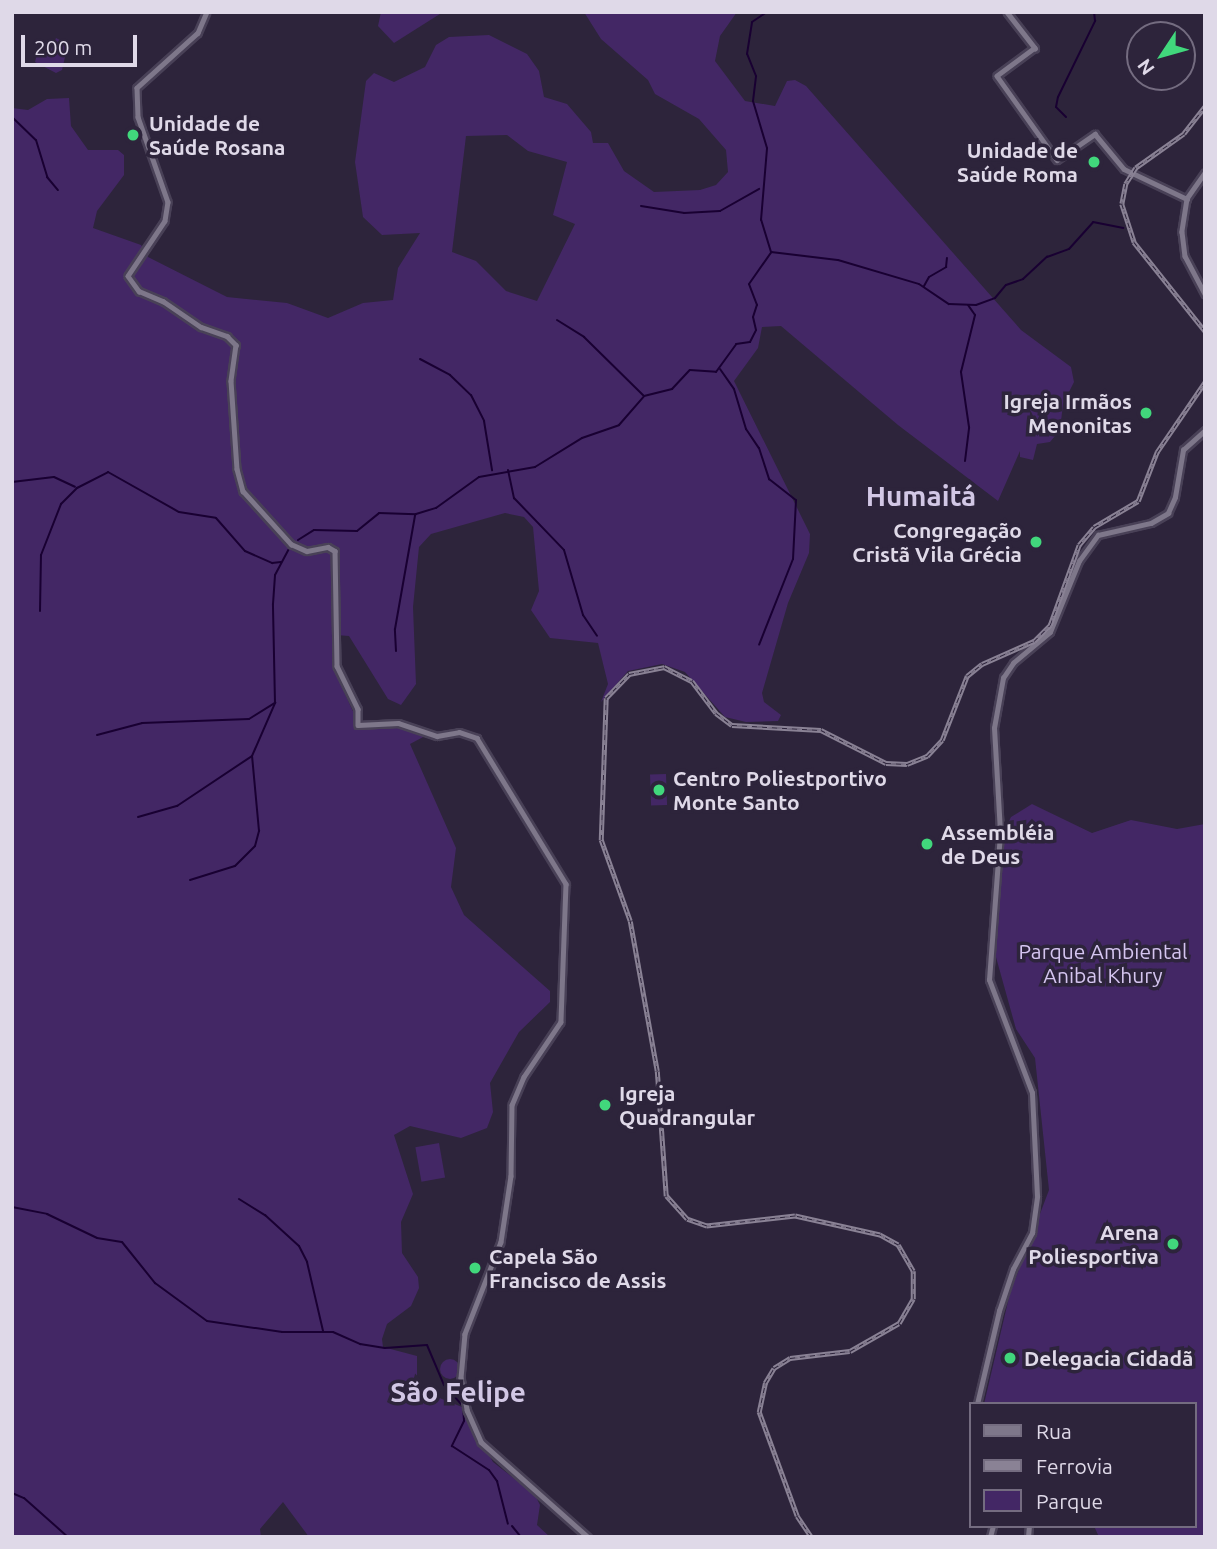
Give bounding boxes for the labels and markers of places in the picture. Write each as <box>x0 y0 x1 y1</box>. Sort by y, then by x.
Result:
place label: Unidade de Saúde Rosana <box>149 110 285 160</box>
marker: Unidade de Saúde Rosana <box>123 125 143 145</box>
place label: Unidade de Saúde Roma <box>957 137 1078 187</box>
marker: Unidade de Saúde Roma <box>1084 152 1104 172</box>
place label: Igreja Irmãos Menonitas <box>1004 388 1132 438</box>
marker: Igreja Irmãos Menonitas <box>1138 405 1154 421</box>
place label: Congregação Cristã Vila Grécia <box>852 517 1022 567</box>
marker: Congregação Cristã Vila Grécia <box>1028 534 1044 550</box>
place label: Centro Poliestportivo Monte Santo <box>673 765 887 815</box>
marker: Centro Poliestportivo Monte Santo <box>651 782 667 798</box>
place label: Assembléia de Deus <box>941 819 1054 869</box>
marker: Assembléia de Deus <box>919 836 935 852</box>
place label: Igreja Quadrangular <box>619 1080 755 1130</box>
marker: Igreja Quadrangular <box>597 1097 613 1113</box>
place label: Arena Poliesportiva <box>1028 1219 1159 1269</box>
marker: Arena Poliesportiva <box>1165 1236 1181 1252</box>
place label: Capela São Francisco de Assis <box>489 1243 666 1293</box>
marker: Capela São Francisco de Assis <box>467 1260 483 1276</box>
place label: Delegacia Cidadã <box>1024 1345 1193 1371</box>
marker: Delegacia Cidadã <box>1002 1350 1018 1366</box>

